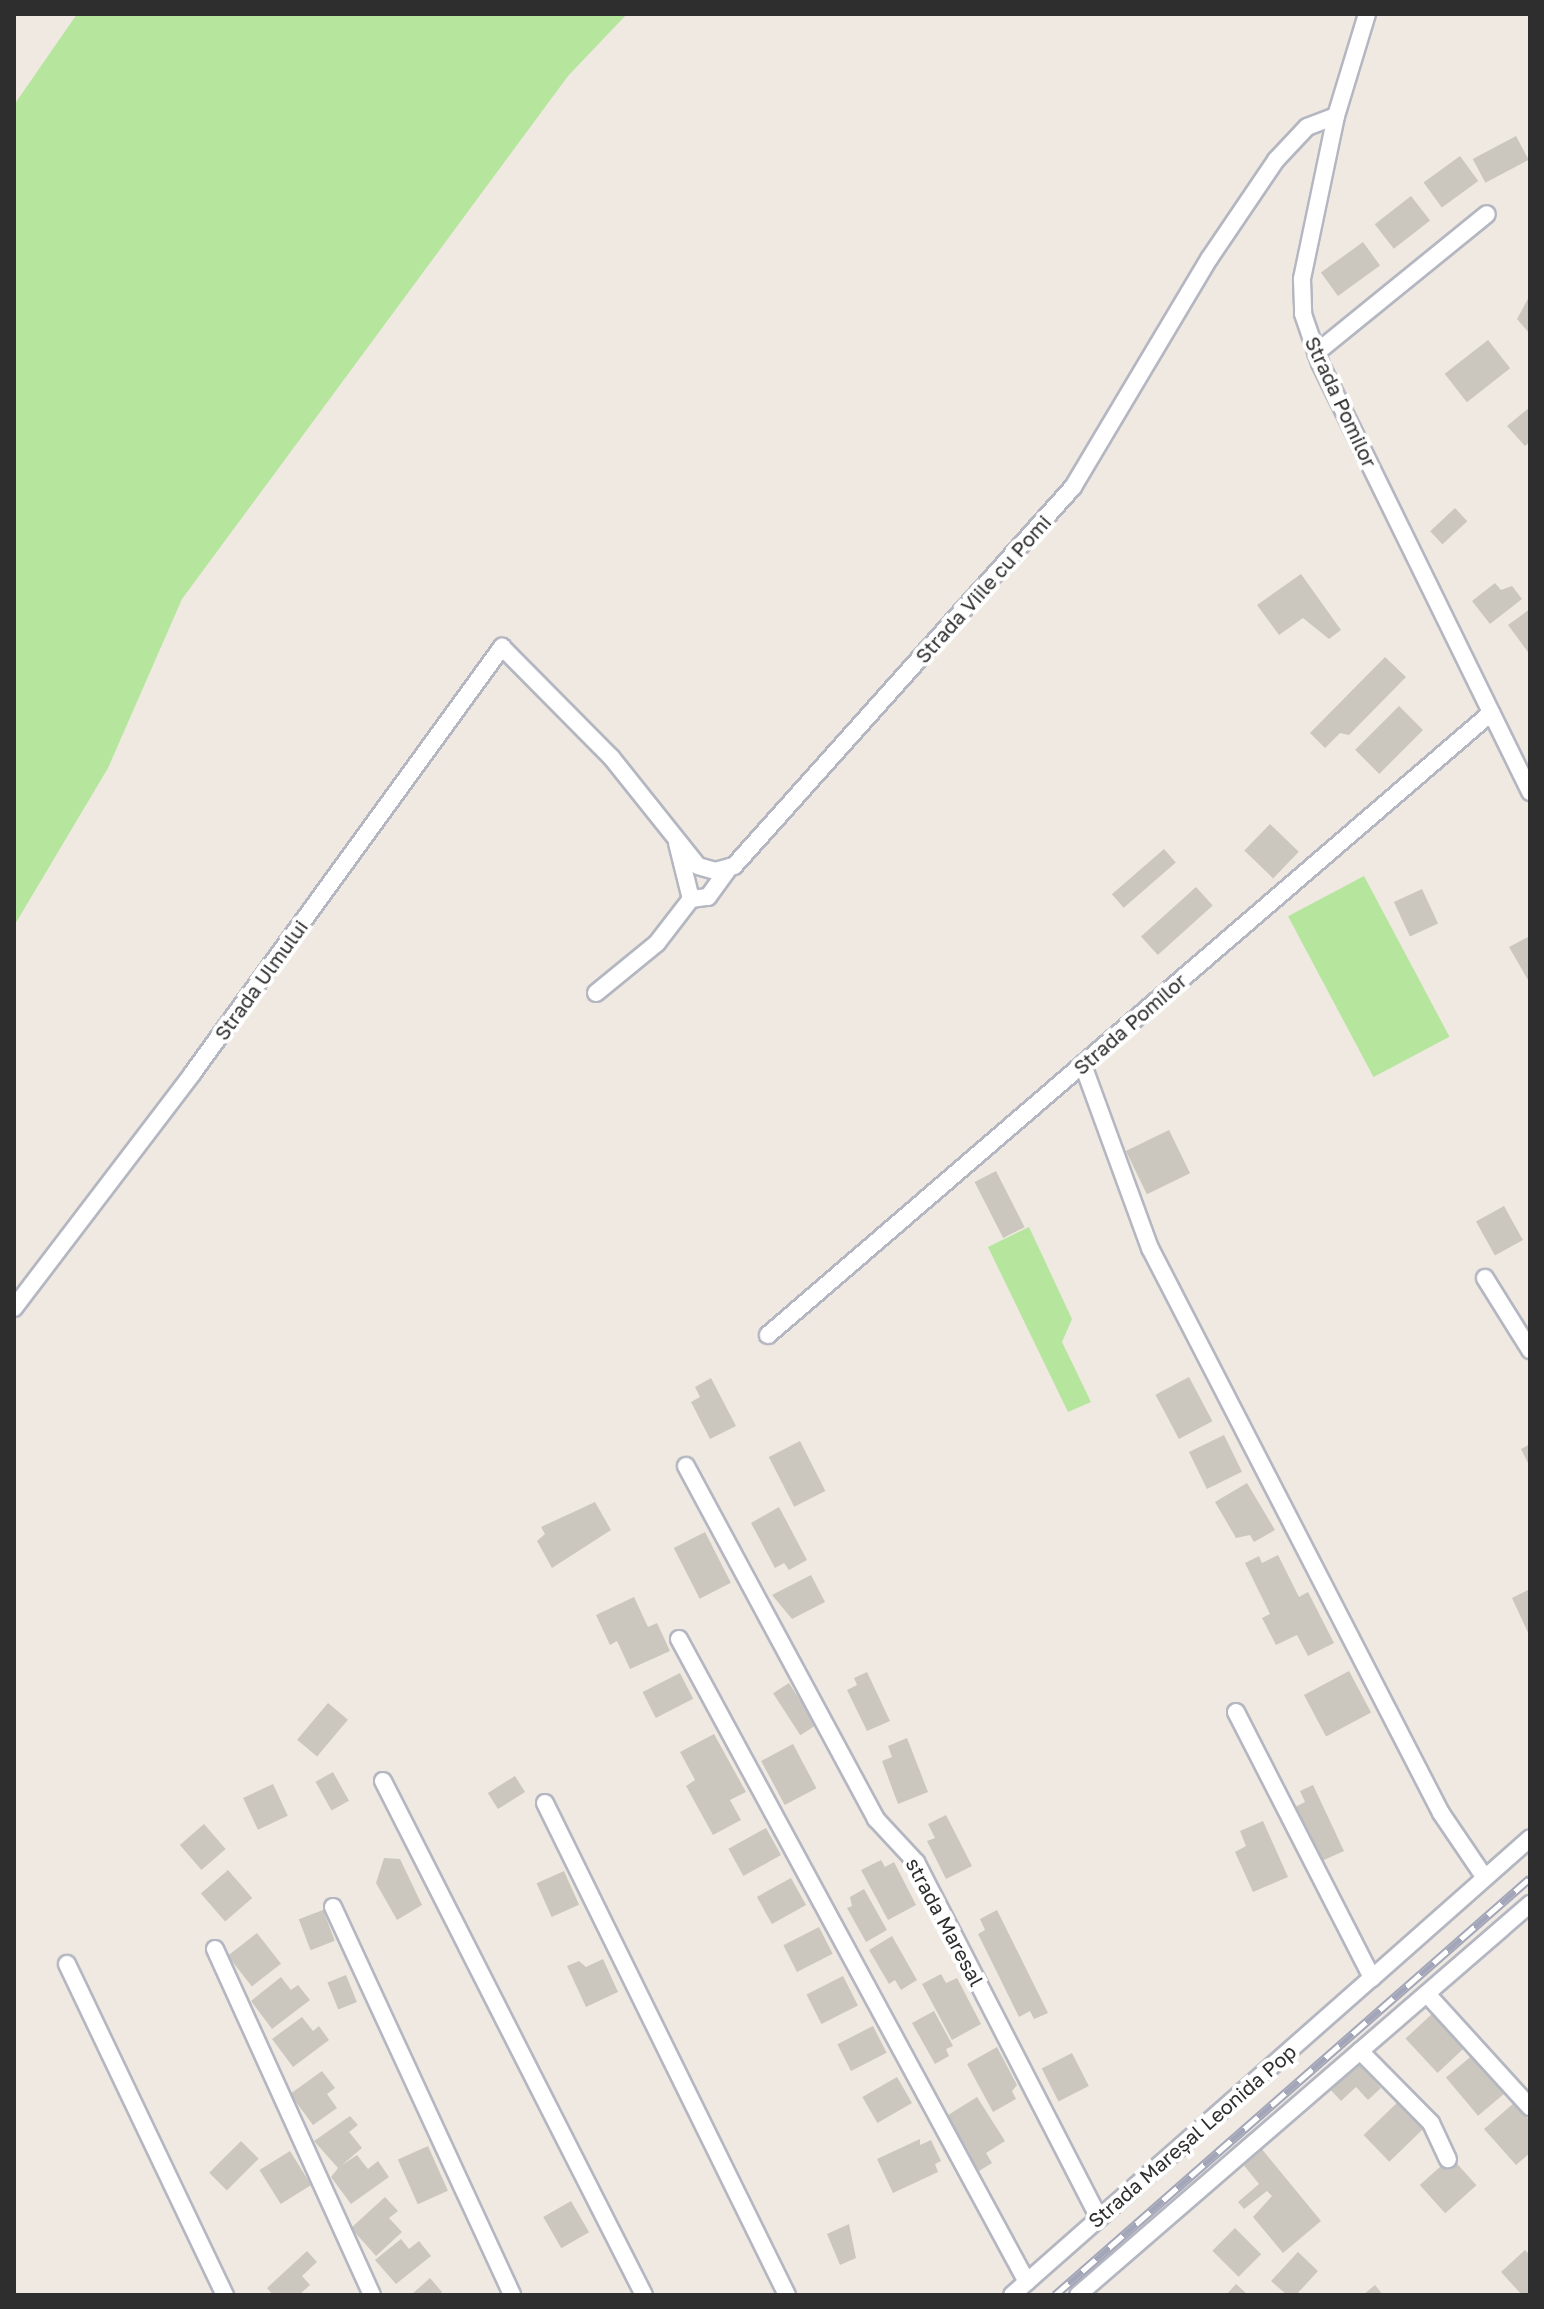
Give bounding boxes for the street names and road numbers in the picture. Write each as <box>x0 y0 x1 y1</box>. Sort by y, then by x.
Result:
street label: Strada Pomilor <box>1300 333 1382 471</box>
street label: Strada Viile cu Pomi <box>910 510 1056 668</box>
street label: Strada Ulmului <box>209 915 313 1045</box>
street label: Strada Pomilor <box>1069 968 1191 1080</box>
street label: strada Maresal <box>901 1854 989 1990</box>
street label: Strada Mareșal Leonida Pop <box>1083 2039 1301 2233</box>

